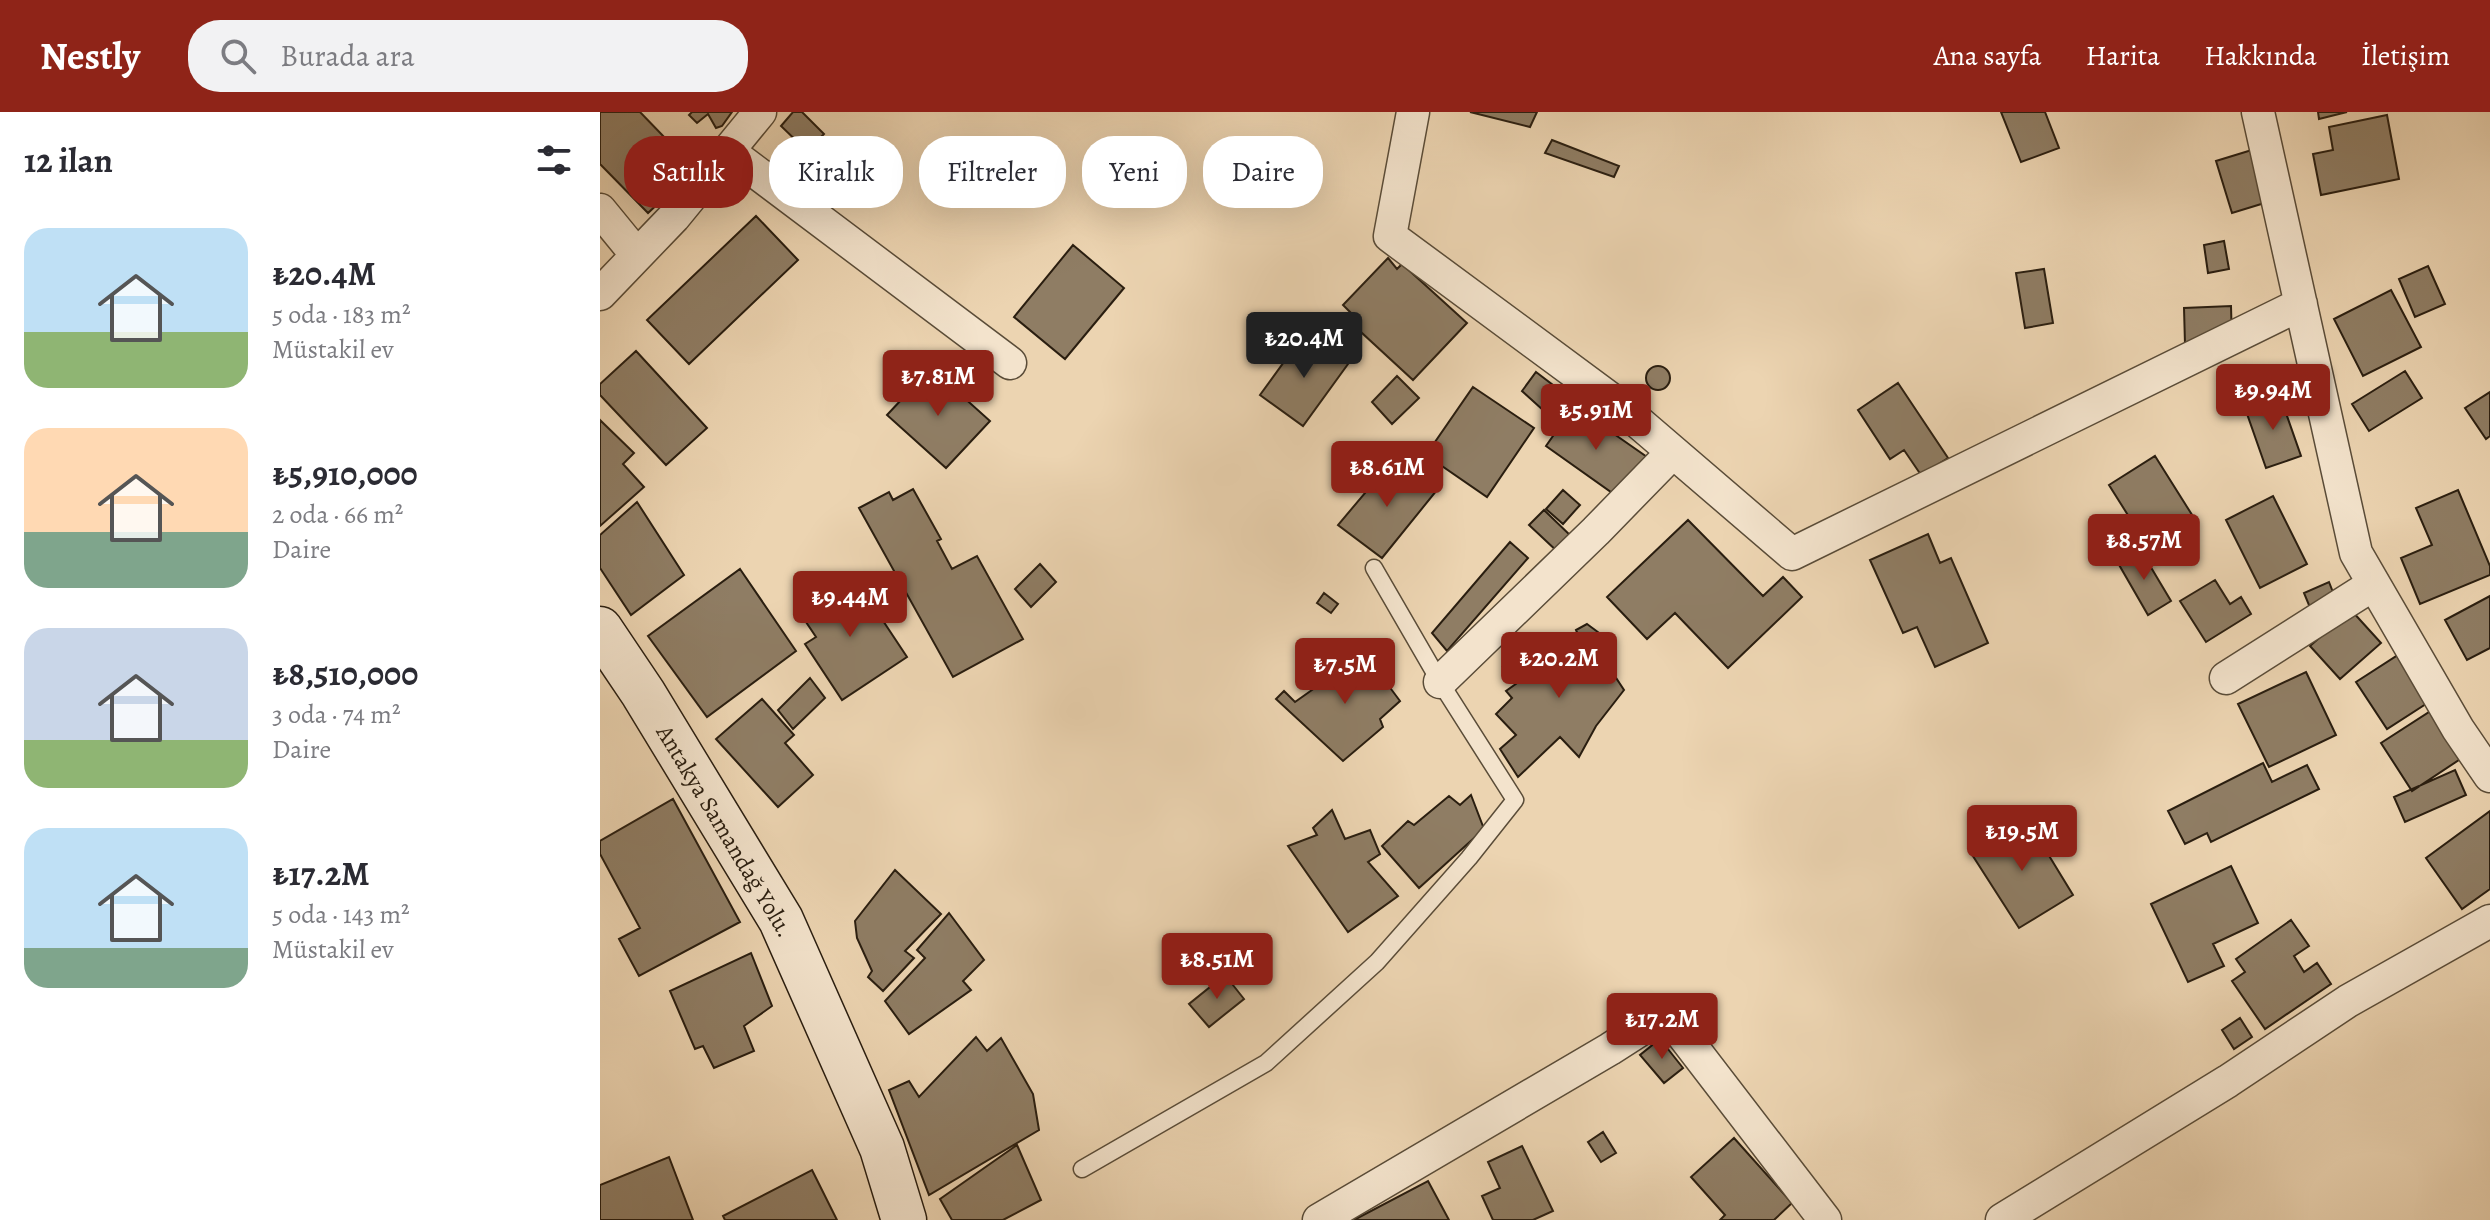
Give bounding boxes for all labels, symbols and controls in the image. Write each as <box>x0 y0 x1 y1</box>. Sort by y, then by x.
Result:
search box <box>188 20 748 92</box>
text: Nestly <box>40 30 140 82</box>
icon: search <box>216 34 260 78</box>
text: Burada ara <box>280 36 415 76</box>
text: Ana sayfa <box>1934 37 2042 75</box>
text: Harita <box>2086 37 2160 75</box>
text: Hakkında <box>2204 37 2317 75</box>
text: İletişim <box>2361 37 2450 75</box>
chip: Satılık <box>624 136 753 208</box>
chip: Kiralık <box>769 136 903 208</box>
chip: Filtreler <box>919 136 1066 208</box>
chip: Yeni <box>1082 136 1187 208</box>
chip: Daire <box>1203 136 1323 208</box>
text: 12 ilan <box>24 137 113 184</box>
icon: filters <box>532 138 576 182</box>
text: ₺20.4M <box>272 250 376 297</box>
icon: home <box>88 260 184 356</box>
text: 5 oda · 183 m² <box>272 297 410 332</box>
pin: ₺20.4M <box>1239 312 1369 380</box>
text: ₺20.4M <box>1264 320 1344 355</box>
text: Müstakil ev <box>272 332 394 367</box>
pin: ₺7.81M <box>873 350 1003 418</box>
text: ₺7.81M <box>901 358 975 393</box>
pin: ₺9.94M <box>2208 364 2338 432</box>
text: ₺9.94M <box>2234 372 2312 407</box>
pin: ₺5.91M <box>1531 384 1661 452</box>
text: ₺5.91M <box>1559 392 1633 427</box>
pin: ₺8.61M <box>1322 441 1452 509</box>
text: ₺8.61M <box>1349 449 1425 484</box>
text: ₺5,910,000 <box>272 450 418 497</box>
icon: home <box>88 460 184 556</box>
text: 2 oda · 66 m² <box>272 497 403 532</box>
pin: ₺8.57M <box>2079 514 2209 582</box>
text: ₺8.57M <box>2106 522 2182 557</box>
text: Daire <box>272 532 331 567</box>
pin: ₺9.44M <box>785 571 915 639</box>
text: ₺9.44M <box>811 579 889 614</box>
pin: ₺20.2M <box>1494 632 1624 700</box>
pin: ₺7.5M <box>1289 638 1401 706</box>
text: ₺20.2M <box>1519 640 1599 675</box>
text: ₺7.5M <box>1313 646 1377 681</box>
text: ₺8,510,000 <box>272 650 418 697</box>
icon: home <box>88 660 184 756</box>
text: 3 oda · 74 m² <box>272 697 400 732</box>
street label: Antakya Samandağ Yolu. <box>648 718 801 943</box>
text: Daire <box>272 732 331 767</box>
pin: ₺19.5M <box>1957 805 2087 873</box>
text: ₺19.5M <box>1985 813 2059 848</box>
text: ₺17.2M <box>272 850 370 897</box>
icon: home <box>88 860 184 956</box>
text: 5 oda · 143 m² <box>272 897 410 932</box>
text: Müstakil ev <box>272 932 394 967</box>
pin: ₺8.51M <box>1152 933 1282 1001</box>
text: ₺8.51M <box>1180 941 1254 976</box>
pin: ₺17.2M <box>1597 993 1727 1061</box>
text: ₺17.2M <box>1625 1001 1699 1036</box>

